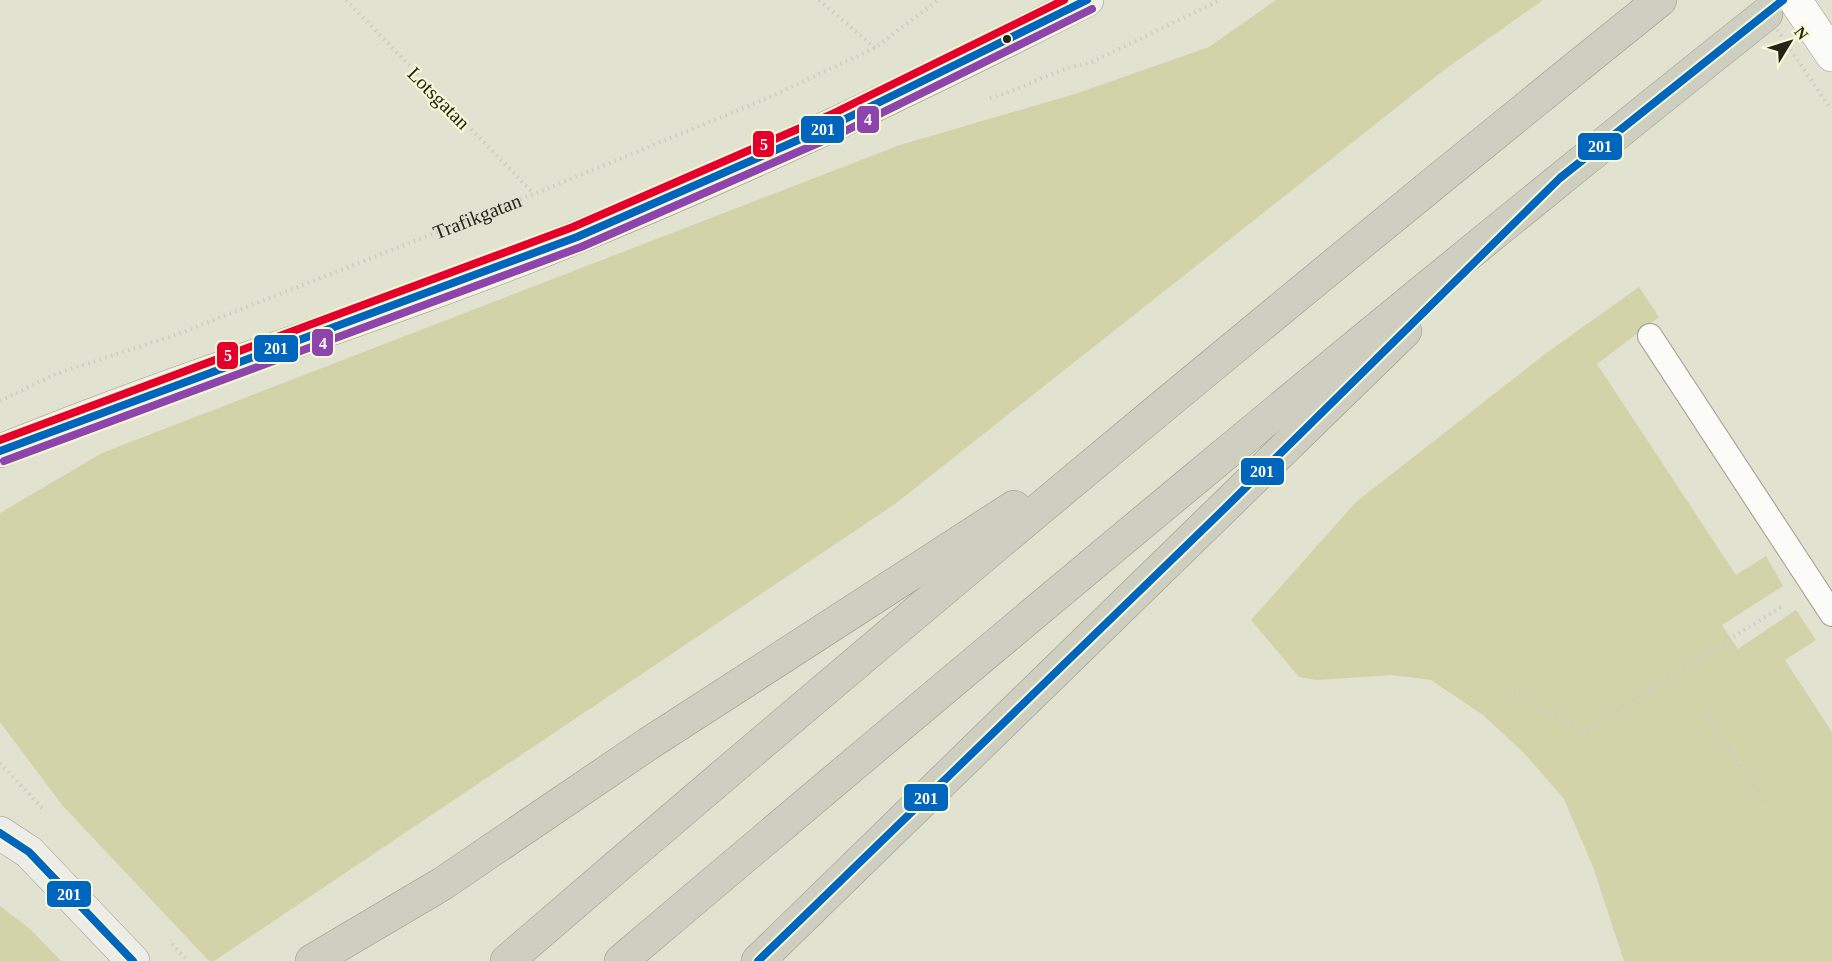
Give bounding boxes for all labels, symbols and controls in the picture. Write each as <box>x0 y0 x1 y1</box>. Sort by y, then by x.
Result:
north arrow <box>1760 12 1820 72</box>
text: N <box>1791 23 1812 43</box>
unlabelled marker <box>1001 33 1013 45</box>
street label: Lotsgatan <box>403 62 475 134</box>
line badge: 4 <box>856 105 880 134</box>
text: 4 <box>864 111 872 128</box>
line badge: 201 <box>800 115 845 144</box>
text: 201 <box>811 121 835 138</box>
line badge: 5 <box>752 130 775 158</box>
line badge: 201 <box>1577 132 1623 161</box>
text: 5 <box>760 136 768 153</box>
text: 201 <box>1588 138 1612 155</box>
street label: Trafikgatan <box>430 189 524 244</box>
line badge: 4 <box>311 328 334 357</box>
line badge: 201 <box>253 334 299 363</box>
text: 4 <box>319 335 327 352</box>
text: 201 <box>264 340 288 357</box>
line badge: 5 <box>216 341 239 370</box>
text: 5 <box>224 347 232 364</box>
line badge: 201 <box>1240 457 1285 486</box>
text: 201 <box>1250 463 1274 480</box>
line badge: 201 <box>903 783 949 812</box>
text: 201 <box>914 790 938 807</box>
line badge: 201 <box>46 880 92 908</box>
text: 201 <box>57 886 81 903</box>

